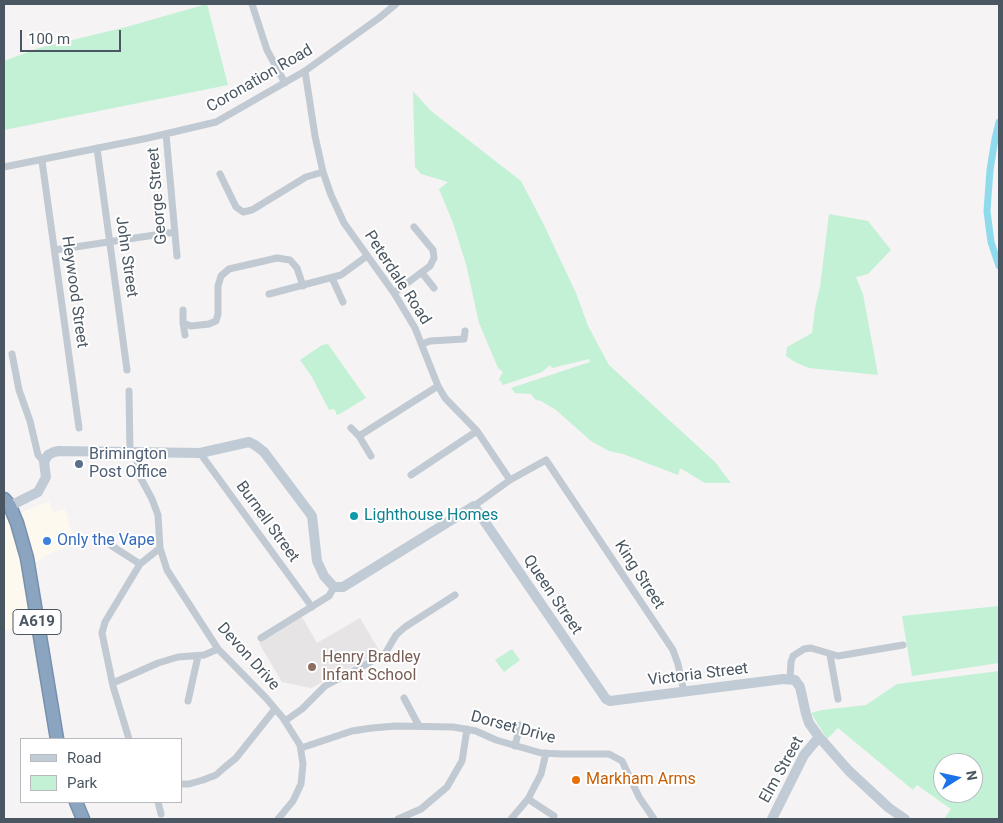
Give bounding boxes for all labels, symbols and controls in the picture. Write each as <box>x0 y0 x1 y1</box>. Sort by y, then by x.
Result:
scale bar <box>22 20 124 52</box>
text: 100 m <box>28 30 70 48</box>
street label: Coronation Road <box>204 41 316 117</box>
street label: George Street <box>144 147 172 245</box>
street label: John Street <box>111 215 141 299</box>
street label: Peterdale Road <box>359 227 435 329</box>
street label: Heywood Street <box>57 235 91 349</box>
place label: Brimington Post Office <box>89 445 167 483</box>
marker: Brimington Post Office <box>73 458 85 470</box>
street label: Burnell Street <box>231 478 303 566</box>
place label: Lighthouse Homes <box>364 506 498 526</box>
marker: Lighthouse Homes <box>348 510 360 522</box>
place label: Only the Vape <box>57 531 155 551</box>
marker: Only the Vape <box>41 535 53 547</box>
street label: King Street <box>610 537 668 613</box>
street label: Queen Street <box>518 552 586 638</box>
road number: A619 <box>13 610 61 634</box>
street label: Devon Drive <box>213 619 283 695</box>
place label: Henry Bradley Infant School <box>322 648 420 686</box>
street label: Victoria Street <box>647 659 749 691</box>
marker: Henry Bradley Infant School <box>306 661 318 673</box>
street label: Dorset Drive <box>469 707 557 749</box>
street label: Elm Street <box>756 733 808 807</box>
legend <box>20 738 182 803</box>
text: Road <box>67 749 101 767</box>
north arrow <box>933 753 983 803</box>
text: N <box>963 769 981 782</box>
place label: Markham Arms <box>586 770 696 790</box>
text: Park <box>67 774 97 792</box>
marker: Markham Arms <box>570 774 582 786</box>

